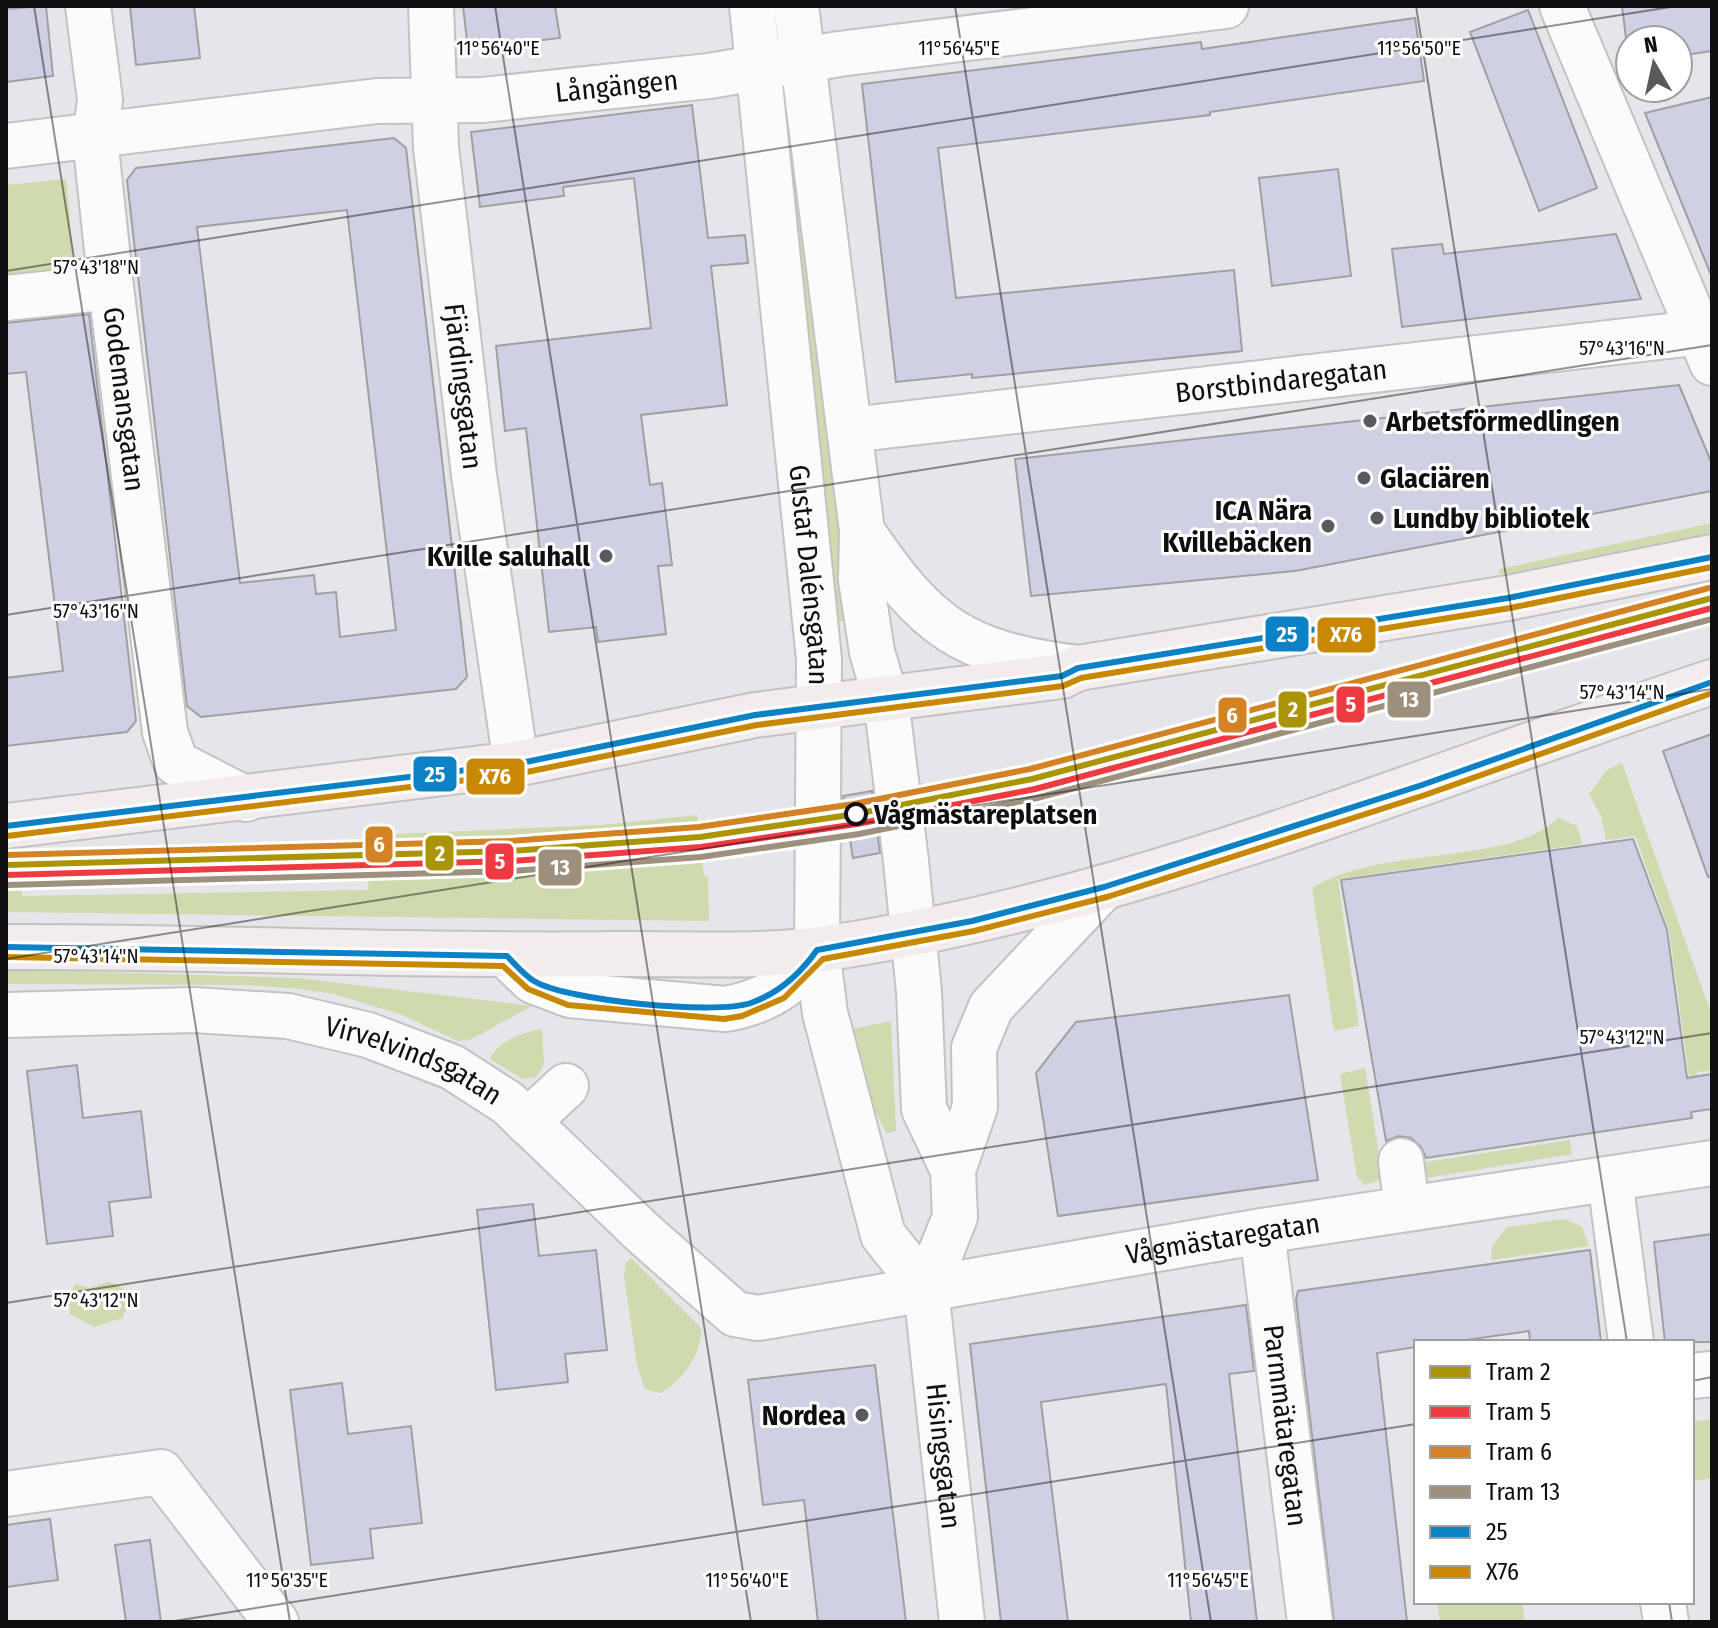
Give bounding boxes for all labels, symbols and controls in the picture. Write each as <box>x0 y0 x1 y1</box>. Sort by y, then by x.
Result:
north arrow <box>1614 24 1694 104</box>
text: N <box>1642 30 1660 59</box>
text: 11°56'40"E <box>456 36 540 60</box>
text: 11°56'45"E <box>918 36 1000 60</box>
text: 11°56'50"E <box>1377 36 1461 60</box>
street label: Långängen <box>554 63 680 109</box>
text: 57°43'18"N <box>53 255 139 279</box>
street label: Fjärdingsgatan <box>438 302 490 471</box>
street label: Godemansgatan <box>97 305 152 493</box>
text: 57°43'16"N <box>1579 336 1665 360</box>
street label: Borstbindaregatan <box>1174 352 1389 409</box>
place label: Arbetsförmedlingen <box>1385 405 1620 438</box>
marker: Arbetsförmedlingen <box>1361 412 1379 430</box>
place label: Glaciären <box>1380 462 1490 495</box>
street label: Gustaf Dalénsgatan <box>783 463 836 686</box>
marker: Glaciären <box>1355 469 1373 487</box>
place label: ICA Nära Kvillebäcken <box>1163 494 1312 559</box>
place label: Lundby bibliotek <box>1393 502 1590 535</box>
marker: Lundby bibliotek <box>1368 509 1386 527</box>
marker: ICA Nära Kvillebäcken <box>1319 517 1337 535</box>
place label: Kville saluhall <box>427 540 590 573</box>
marker: Kville saluhall <box>597 547 615 565</box>
text: 57°43'16"N <box>53 599 139 623</box>
line badge: 25 <box>1264 615 1310 653</box>
line badge: X76 <box>1316 616 1377 654</box>
text: 25 <box>1276 621 1298 648</box>
text: X76 <box>1329 621 1362 648</box>
line badge: 13 <box>1386 680 1432 719</box>
text: 57°43'14"N <box>1579 680 1665 704</box>
line badge: 5 <box>1335 685 1366 724</box>
text: 13 <box>1399 686 1419 713</box>
line badge: 2 <box>1277 690 1308 729</box>
text: 5 <box>1346 691 1357 718</box>
line badge: 6 <box>1217 696 1248 734</box>
text: 2 <box>1287 696 1298 723</box>
text: 6 <box>1226 702 1238 729</box>
line badge: 25 <box>412 755 458 793</box>
line badge: X76 <box>465 757 526 796</box>
text: 25 <box>424 761 446 788</box>
text: X76 <box>478 763 511 790</box>
place label: Vågmästareplatsen <box>873 798 1097 831</box>
marker: Vågmästareplatsen <box>845 803 867 825</box>
line badge: 6 <box>364 825 394 864</box>
text: 6 <box>373 831 385 858</box>
line badge: 2 <box>424 834 455 872</box>
text: 2 <box>434 840 445 867</box>
line badge: 5 <box>484 842 515 881</box>
text: 5 <box>495 848 506 875</box>
line badge: 13 <box>537 848 583 887</box>
text: 13 <box>550 854 570 881</box>
text: 57°43'14"N <box>53 944 139 968</box>
street label: Virvelvindsgatan <box>322 1009 508 1111</box>
text: 57°43'12"N <box>1579 1025 1665 1049</box>
street label: Vågmästaregatan <box>1123 1206 1322 1271</box>
text: 57°43'12"N <box>53 1288 139 1312</box>
street label: Parmmätaregatan <box>1257 1323 1315 1528</box>
legend <box>1414 1340 1694 1604</box>
text: Tram 2 <box>1486 1358 1550 1386</box>
street label: Hisingsgatan <box>920 1381 968 1531</box>
text: Tram 5 <box>1486 1398 1551 1426</box>
place label: Nordea <box>762 1399 846 1432</box>
marker: Nordea <box>853 1406 871 1424</box>
text: Tram 6 <box>1486 1438 1552 1466</box>
text: Tram 13 <box>1486 1478 1560 1506</box>
text: 25 <box>1486 1518 1508 1546</box>
text: X76 <box>1486 1558 1519 1586</box>
text: 11°56'35"E <box>246 1568 328 1592</box>
text: 11°56'40"E <box>705 1568 789 1592</box>
text: 11°56'45"E <box>1167 1568 1249 1592</box>

